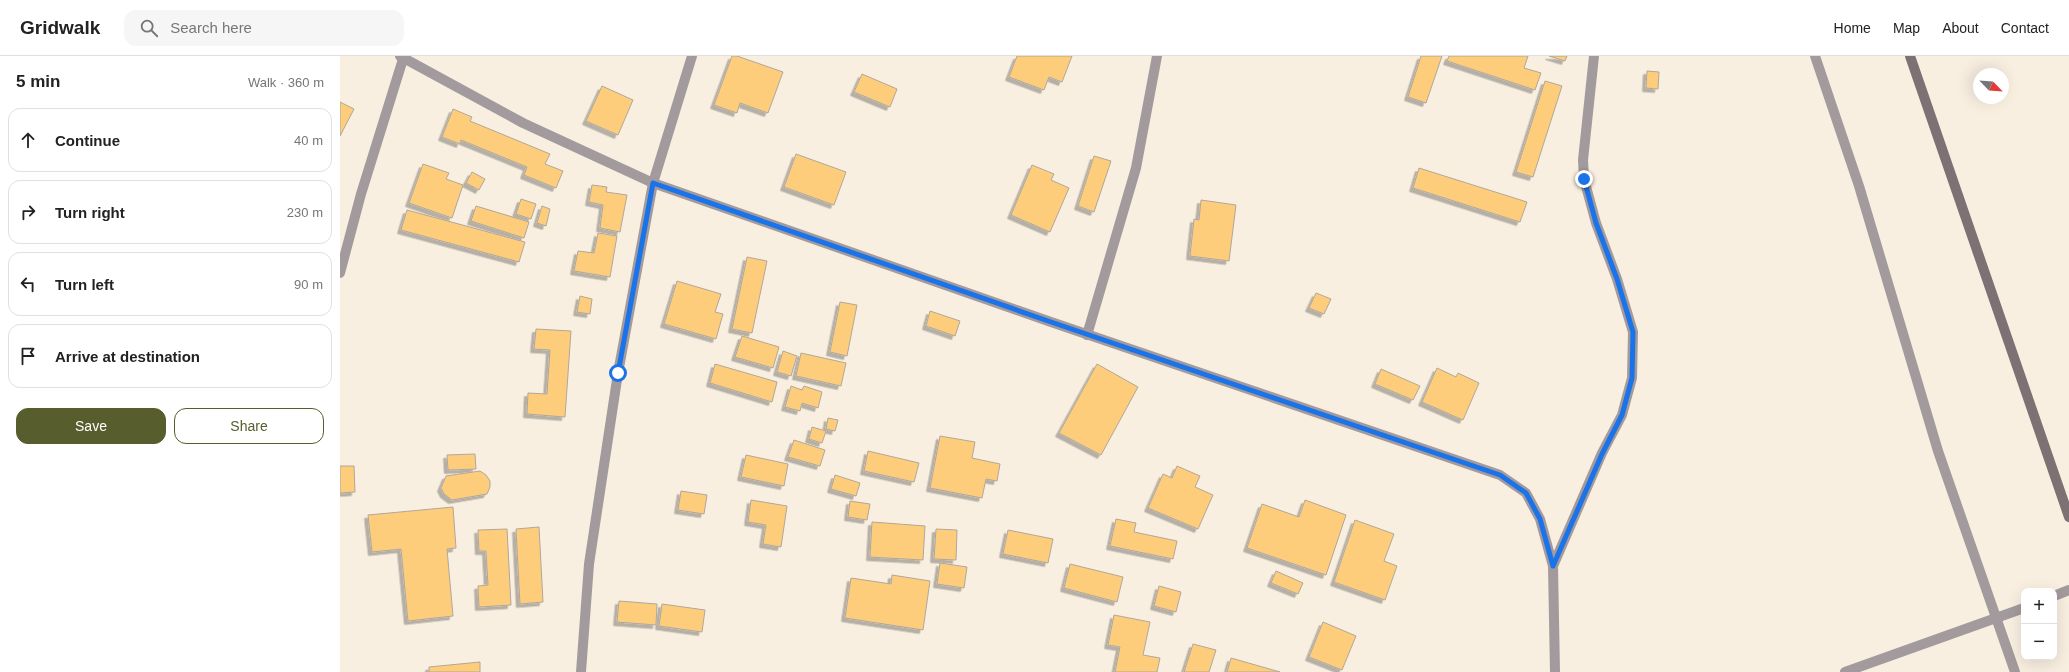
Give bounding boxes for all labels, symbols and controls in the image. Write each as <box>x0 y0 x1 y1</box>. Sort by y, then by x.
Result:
search box <box>124 10 404 46</box>
text: Gridwalk <box>20 17 100 38</box>
icon: search <box>138 17 160 39</box>
text: Search here <box>170 19 252 36</box>
text: Home <box>1834 20 1871 36</box>
text: Map <box>1893 20 1920 36</box>
text: About <box>1942 20 1979 36</box>
text: Contact <box>2001 20 2049 36</box>
north arrow <box>1973 68 2009 104</box>
text: 5 min <box>16 72 60 91</box>
text: Walk · 360 m <box>248 75 324 90</box>
icon: ahead <box>17 129 39 151</box>
text: Continue <box>55 132 120 149</box>
text: 40 m <box>294 133 323 148</box>
route end <box>1575 170 1593 188</box>
icon: right <box>17 201 39 223</box>
text: Turn right <box>55 204 125 221</box>
text: 230 m <box>287 205 323 220</box>
icon: left <box>17 273 39 295</box>
text: Turn left <box>55 276 114 293</box>
text: 90 m <box>294 277 323 292</box>
icon: arrive <box>17 345 39 367</box>
text: Arrive at destination <box>55 348 200 365</box>
route start <box>609 364 627 382</box>
button: Save <box>16 408 166 444</box>
button: Share <box>174 408 324 444</box>
map controls <box>2021 588 2057 660</box>
button: + <box>2021 588 2057 624</box>
button: − <box>2021 624 2057 660</box>

